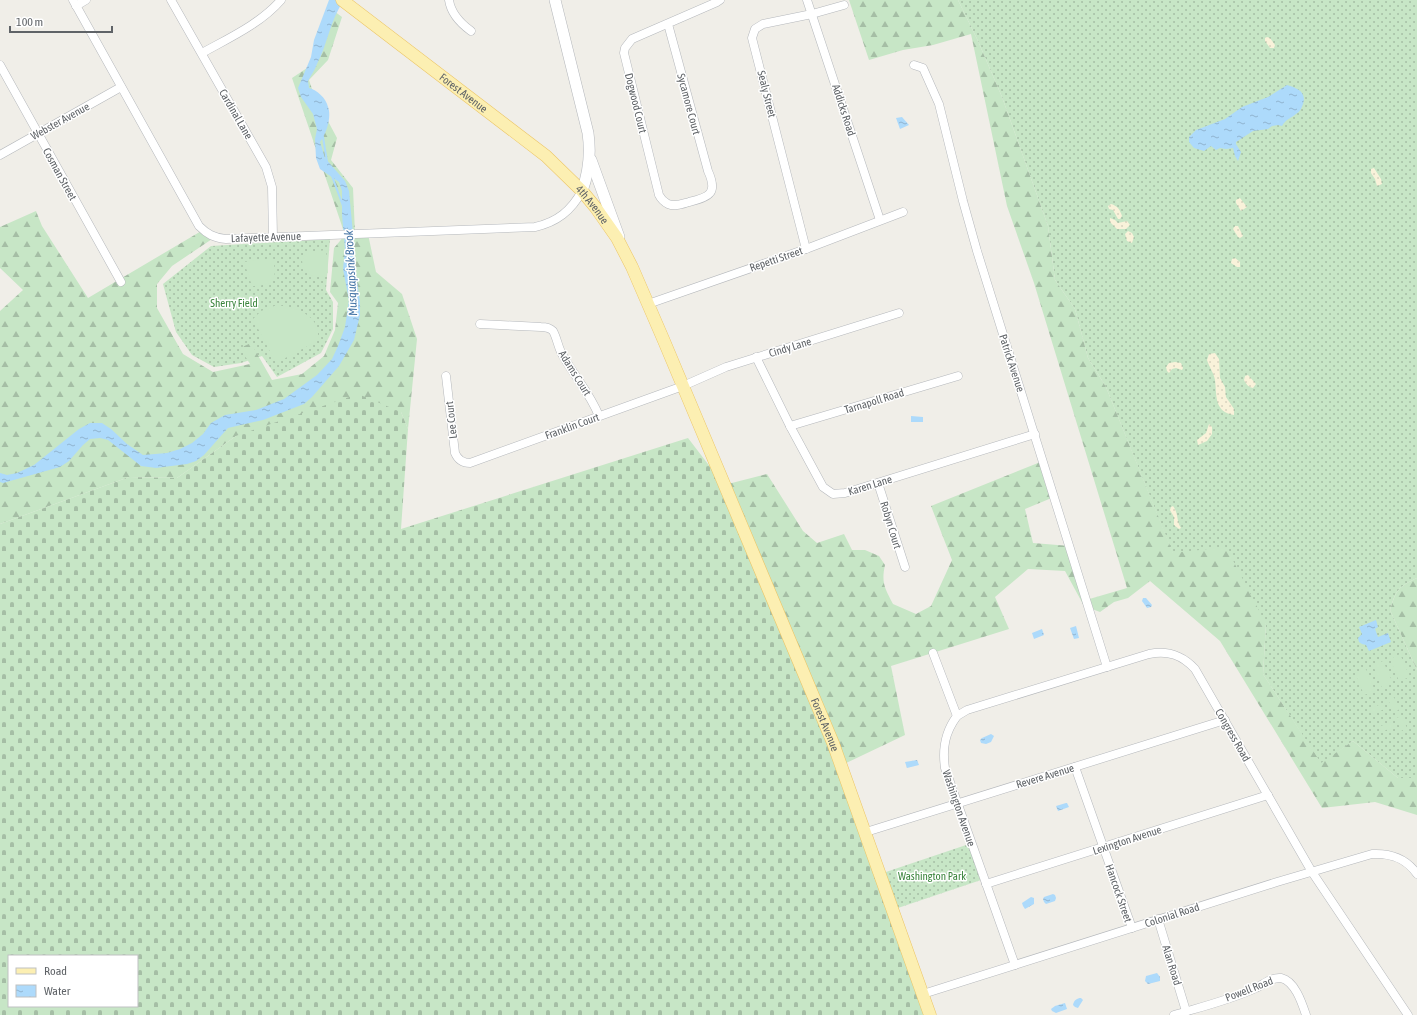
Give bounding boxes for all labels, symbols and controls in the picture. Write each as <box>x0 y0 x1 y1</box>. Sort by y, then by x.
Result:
scale bar <box>10 8 112 34</box>
text: 100 m <box>16 15 43 29</box>
street label: Sealy Street <box>755 69 779 119</box>
street label: Forest Avenue <box>437 71 490 115</box>
street label: Dogwood Court <box>623 72 649 134</box>
street label: Sycamore Court <box>675 72 703 136</box>
street label: Addicks Road <box>830 83 858 137</box>
street label: Cardinal Lane <box>217 87 255 141</box>
street label: Webster Avenue <box>29 100 91 142</box>
street label: Cosman Street <box>41 146 79 202</box>
street label: 4th Avenue <box>574 183 611 226</box>
water label: Musquapsink Brook <box>342 229 360 316</box>
street label: Lafayette Avenue <box>231 230 301 244</box>
street label: Repetti Street <box>748 244 804 274</box>
park label: Sherry Field <box>210 297 258 309</box>
street label: Patrick Avenue <box>997 333 1027 393</box>
street label: Cindy Lane <box>767 335 813 359</box>
street label: Adams Court <box>556 348 594 398</box>
street label: Tarnapoll Road <box>843 386 905 416</box>
street label: Lee Court <box>443 401 459 439</box>
street label: Franklin Court <box>543 411 601 441</box>
street label: Karen Lane <box>847 473 893 497</box>
street label: Robyn Court <box>878 500 904 550</box>
street label: Forest Avenue <box>809 696 841 753</box>
street label: Congress Road <box>1213 707 1253 763</box>
street label: Revere Avenue <box>1015 761 1075 791</box>
street label: Washington Avenue <box>940 768 978 848</box>
street label: Lexington Avenue <box>1091 823 1163 857</box>
street label: Hancock Street <box>1103 862 1135 924</box>
park label: Washington Park <box>898 870 966 882</box>
street label: Colonial Road <box>1143 901 1201 929</box>
street label: Alan Road <box>1160 944 1184 986</box>
legend <box>8 955 138 1007</box>
text: Road <box>44 964 67 978</box>
street label: Powell Road <box>1223 974 1275 1004</box>
text: Water <box>44 984 71 998</box>

